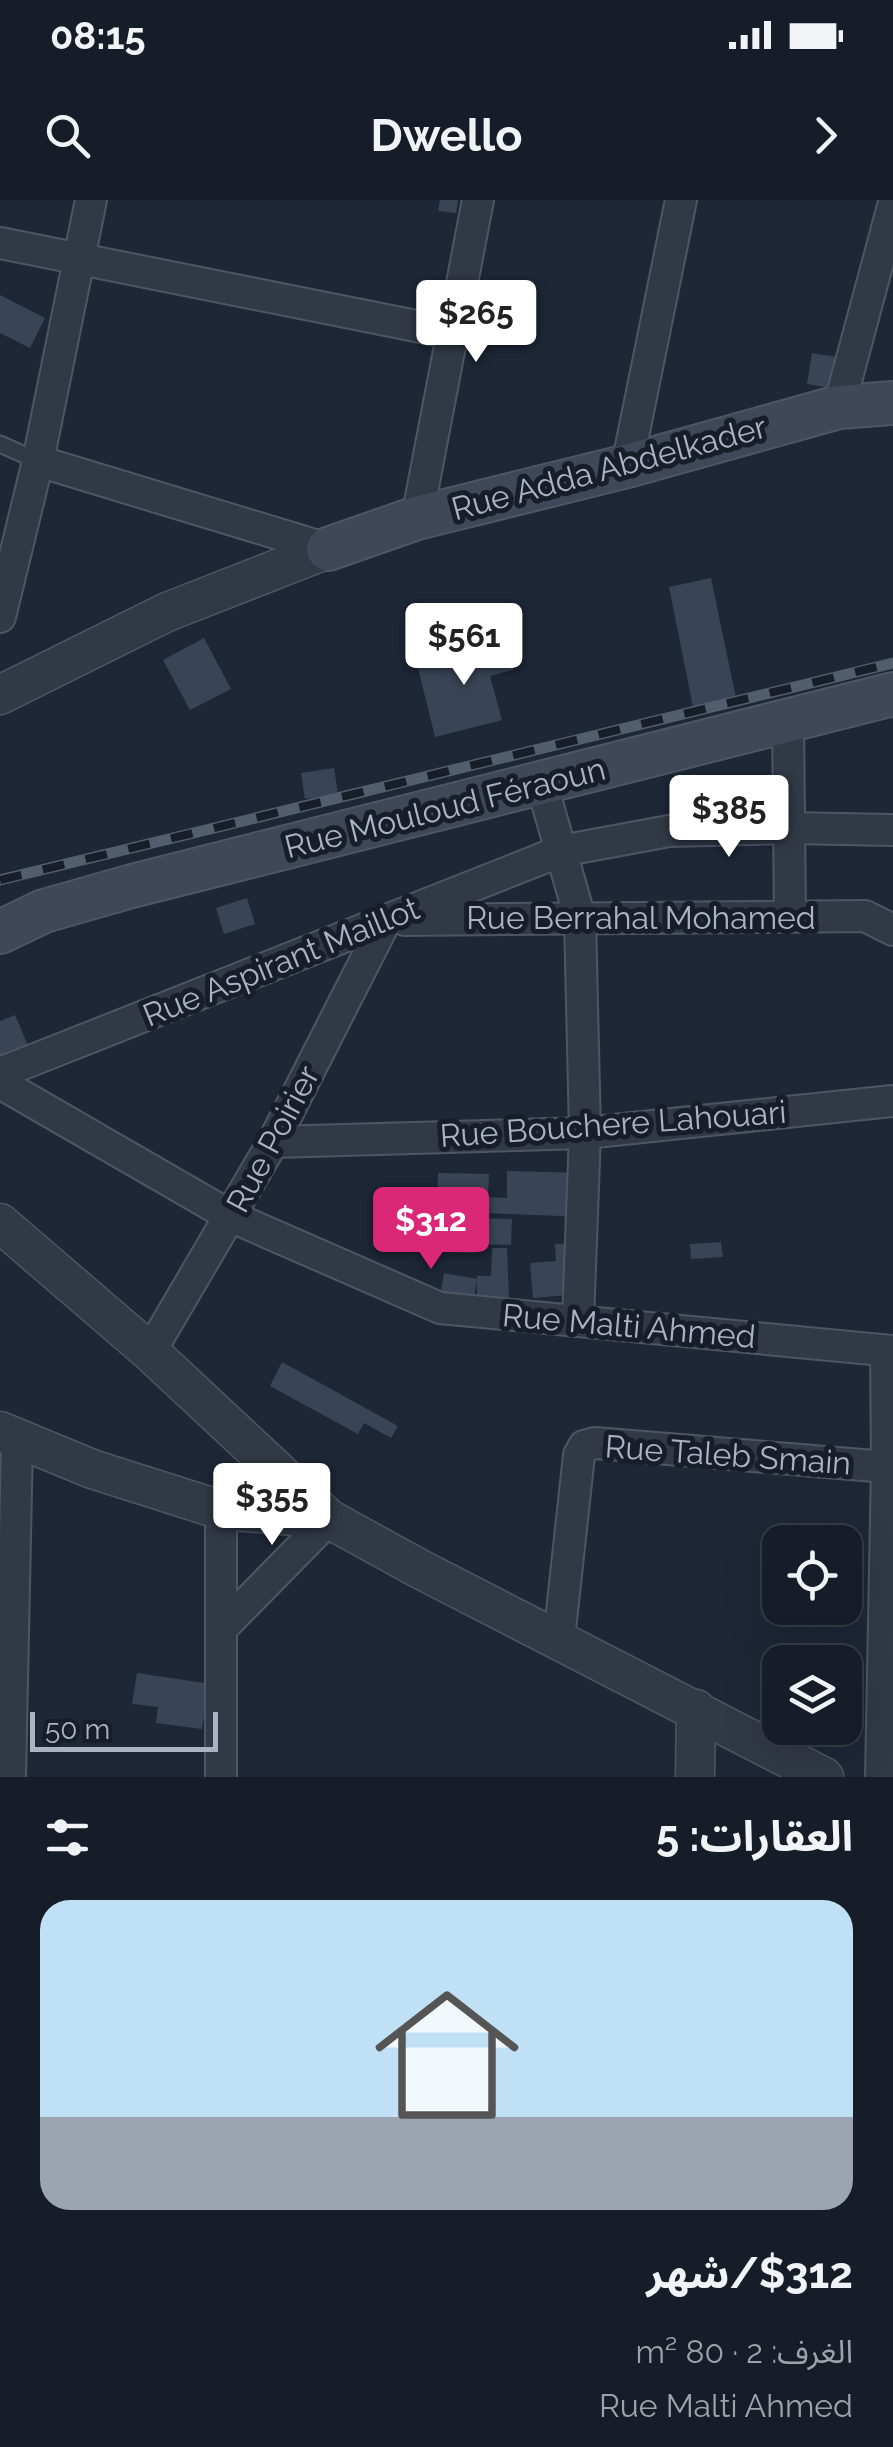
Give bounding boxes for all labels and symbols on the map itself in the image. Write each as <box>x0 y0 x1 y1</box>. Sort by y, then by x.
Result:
pin: $265 <box>417 280 535 365</box>
street label: Rue Adda Abdelkader <box>448 408 770 527</box>
pin: $561 <box>405 603 523 688</box>
street label: Rue Mouloud Féraoun <box>281 750 609 865</box>
pin: $385 <box>670 775 788 860</box>
street label: Rue Aspirant Maillot <box>137 889 424 1034</box>
street label: Rue Berrahal Mohamed <box>466 899 816 936</box>
street label: Rue Poirier <box>219 1059 327 1218</box>
street label: Rue Bouchere Lahouari <box>439 1093 787 1154</box>
pin: $312 <box>372 1187 490 1272</box>
street label: Rue Malti Ahmed <box>501 1296 757 1355</box>
street label: Rue Taleb Smain <box>604 1427 852 1482</box>
pin: $355 <box>213 1463 331 1548</box>
scale bar <box>30 1707 218 1752</box>

